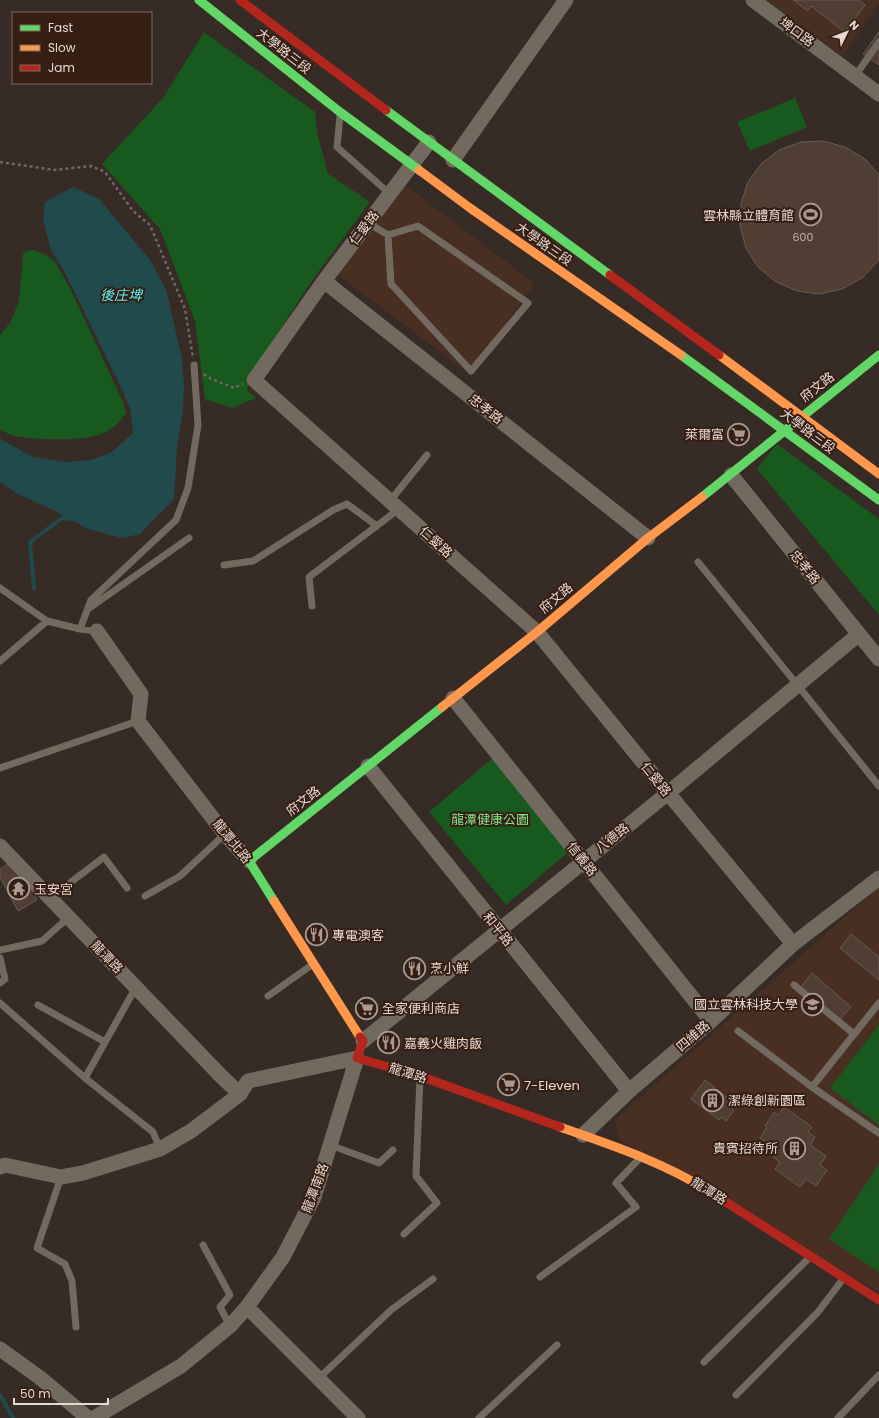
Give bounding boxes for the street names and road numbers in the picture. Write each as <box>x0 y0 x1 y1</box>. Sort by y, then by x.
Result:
street label: 埤口路 <box>776 13 818 51</box>
street label: 大學路三段 <box>253 24 315 78</box>
street label: 仁愛路 <box>345 207 383 249</box>
street label: 大學路三段 <box>512 218 576 270</box>
street label: 府文路 <box>796 368 838 406</box>
street label: 忠孝路 <box>465 390 507 428</box>
street label: 大學路三段 <box>776 404 840 458</box>
street label: 仁愛路 <box>415 522 457 562</box>
street label: 忠孝路 <box>785 546 825 588</box>
street label: 府文路 <box>535 578 577 618</box>
street label: 仁愛路 <box>636 758 676 800</box>
street label: 府文路 <box>282 782 324 820</box>
street label: 龍潭北路 <box>208 815 256 867</box>
street label: 八德路 <box>591 818 633 858</box>
street label: 信義路 <box>562 838 602 880</box>
street label: 和平路 <box>478 908 518 950</box>
street label: 龍潭路 <box>87 936 127 978</box>
street label: 四維路 <box>672 1016 714 1056</box>
street label: 龍潭路 <box>387 1058 429 1088</box>
street label: 龍潭南路 <box>297 1160 333 1216</box>
street label: 龍潭路 <box>687 1173 731 1209</box>

